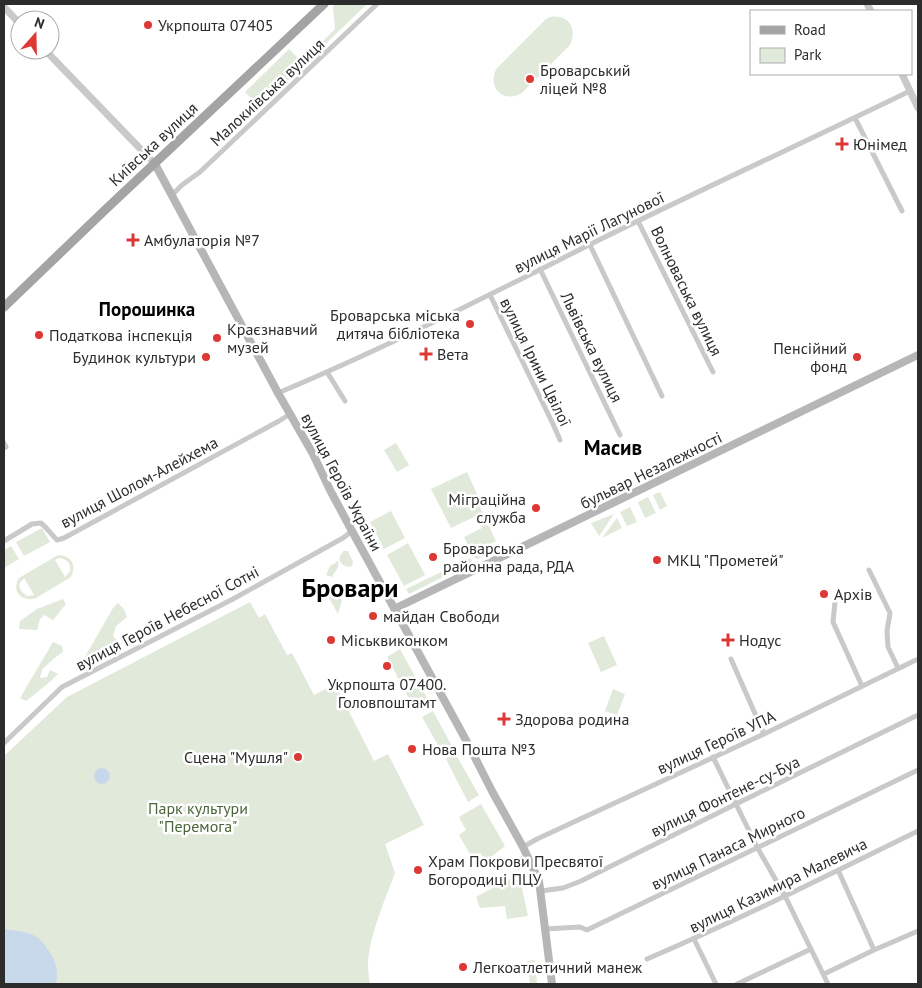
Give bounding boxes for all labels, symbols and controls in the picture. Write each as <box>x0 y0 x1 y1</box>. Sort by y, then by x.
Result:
north arrow <box>10 10 60 60</box>
legend <box>750 10 912 75</box>
text: N <box>32 13 47 33</box>
place label: Укрпошта 07405 <box>158 15 273 35</box>
marker: Укрпошта 07405 <box>142 19 154 31</box>
text: Road <box>794 20 826 39</box>
street label: Малокиївська вулиця <box>206 34 328 150</box>
text: Park <box>794 45 822 64</box>
place label: Броварський ліцей №8 <box>539 60 630 98</box>
marker: Броварський ліцей №8 <box>524 73 536 85</box>
street label: Київська вулиця <box>105 98 201 190</box>
place label: Юнімед <box>853 134 907 154</box>
marker: Юнімед <box>835 137 849 151</box>
street label: вулиця Марії Лагунової <box>511 187 667 277</box>
street label: Волноваська вулиця <box>647 223 727 359</box>
place label: Амбулаторія №7 <box>144 230 260 250</box>
marker: Амбулаторія №7 <box>126 233 140 247</box>
street label: Львівська вулиця <box>556 288 627 406</box>
street label: вулиця Ірини Цвілої <box>496 294 576 430</box>
district label: Порошинка <box>99 297 195 321</box>
place label: Броварська міська дитяча бібліотека <box>330 305 460 343</box>
marker: Броварська міська дитяча бібліотека <box>464 318 476 330</box>
place label: Краєзнавчий музей <box>227 319 318 357</box>
place label: Податкова інспекція <box>49 325 192 345</box>
marker: Податкова інспекція <box>33 329 45 341</box>
marker: Краєзнавчий музей <box>211 332 223 344</box>
place label: Пенсійний фонд <box>773 338 847 376</box>
place label: Вета <box>437 344 469 364</box>
place label: Будинок культури <box>72 347 196 367</box>
marker: Вета <box>419 347 433 361</box>
marker: Будинок культури <box>200 351 212 363</box>
marker: Пенсійний фонд <box>851 351 863 363</box>
street label: вулиця Героїв України <box>297 409 387 555</box>
street label: бульвар Незалежності <box>577 427 725 513</box>
street label: вулиця Шолом-Алейхема <box>57 432 221 532</box>
district label: Масив <box>584 434 642 461</box>
place label: Міграційна служба <box>448 489 526 527</box>
marker: Міграційна служба <box>530 502 542 514</box>
place label: Броварська районна рада, РДА <box>443 538 575 576</box>
place label: МКЦ "Прометей" <box>667 550 784 570</box>
marker: Броварська районна рада, РДА <box>427 551 439 563</box>
marker: МКЦ "Прометей" <box>651 554 663 566</box>
street label: вулиця Героїв Небесної Сотні <box>72 561 262 675</box>
district label: Бровари <box>301 571 399 604</box>
place label: Архів <box>834 584 872 604</box>
marker: Архів <box>818 588 830 600</box>
place label: майдан Свободи <box>383 606 500 626</box>
marker: майдан Свободи <box>367 610 379 622</box>
place label: Міськвиконком <box>341 630 448 650</box>
place label: Нодус <box>739 630 781 650</box>
marker: Нодус <box>721 633 735 647</box>
marker: Міськвиконком <box>325 634 337 646</box>
marker: Укрпошта 07400. Головпоштамт <box>381 660 393 672</box>
place label: Укрпошта 07400. Головпоштамт <box>328 674 446 712</box>
street label: вулиця Героїв УПА <box>654 706 779 778</box>
place label: Здорова родина <box>515 709 629 729</box>
marker: Здорова родина <box>497 712 511 726</box>
place label: Нова Пошта №3 <box>422 739 536 759</box>
marker: Нова Пошта №3 <box>406 743 418 755</box>
place label: Сцена "Мушля" <box>184 747 288 767</box>
marker: Сцена "Мушля" <box>292 751 304 763</box>
street label: вулиця Фонтене-су-Буа <box>647 751 803 841</box>
park label: Парк культури "Перемога" <box>148 798 248 836</box>
street label: вулиця Панаса Мирного <box>648 802 808 894</box>
street label: вулиця Казимира Малевича <box>686 833 870 937</box>
place label: Храм Покрови Пресвятої Богородиці ПЦУ <box>428 851 603 889</box>
marker: Храм Покрови Пресвятої Богородиці ПЦУ <box>412 864 424 876</box>
place label: Легкоатлетичний манеж <box>472 957 642 977</box>
marker: Легкоатлетичний манеж <box>457 961 469 973</box>

